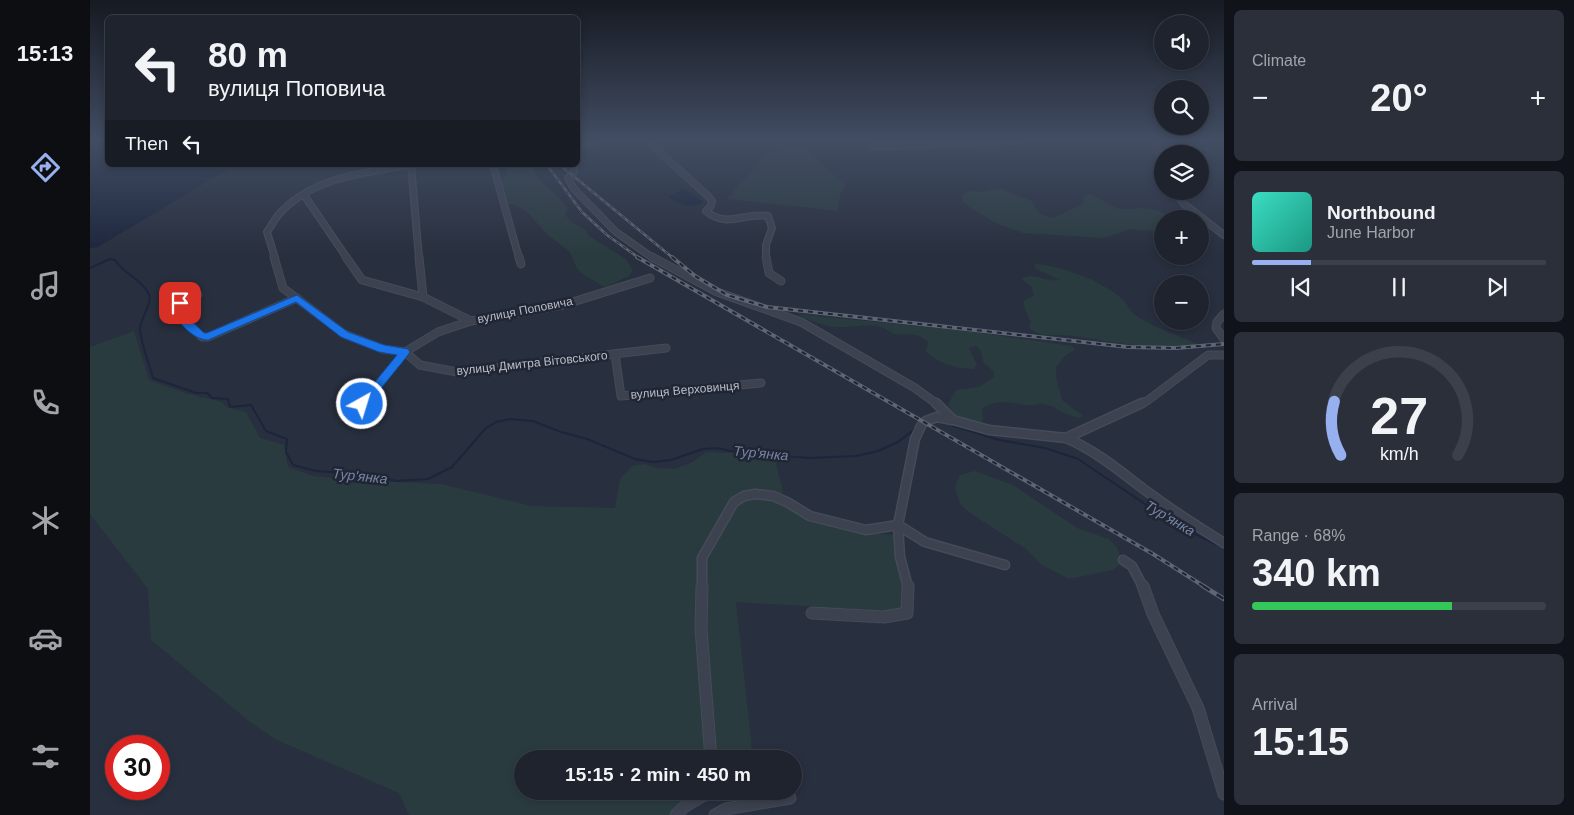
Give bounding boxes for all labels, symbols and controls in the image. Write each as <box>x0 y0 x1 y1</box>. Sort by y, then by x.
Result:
map controls <box>1154 15 1209 330</box>
button: sound <box>1154 15 1209 70</box>
icon: left <box>125 35 190 100</box>
text: 80 m <box>208 35 288 74</box>
text: 15:13 <box>17 41 73 66</box>
text: Climate <box>1252 52 1306 69</box>
text: вулиця Поповича <box>208 76 385 101</box>
text: 20° <box>1370 77 1428 119</box>
button: search <box>1154 80 1209 135</box>
text: − <box>1252 82 1268 113</box>
text: + <box>1530 82 1546 113</box>
icon: left <box>178 130 206 158</box>
text: Then <box>125 133 168 154</box>
button: layers <box>1154 145 1209 200</box>
icon: directions <box>28 150 63 185</box>
text: Northbound <box>1327 202 1436 223</box>
button: + <box>1154 210 1209 265</box>
text: June Harbor <box>1327 224 1415 241</box>
icon: music <box>28 268 63 303</box>
icon: previous <box>1287 273 1315 301</box>
icon: pause <box>1385 273 1413 301</box>
icon: next <box>1483 273 1511 301</box>
button: − <box>1154 275 1209 330</box>
pin <box>159 282 201 324</box>
icon: arrive <box>166 289 194 317</box>
street label: вулиця Поповича <box>476 294 574 326</box>
street label: вулиця Дмитра Вітовського <box>456 348 608 378</box>
position arrow <box>335 377 387 429</box>
street label: вулиця Верховинця <box>630 378 740 402</box>
icon: phone <box>28 385 63 420</box>
text: 27 <box>1370 387 1428 445</box>
water label: Тур'янка <box>733 443 789 463</box>
text: km/h <box>1380 444 1418 464</box>
water label: Тур'янка <box>332 465 388 487</box>
water label: Тур'янка <box>1142 497 1198 539</box>
icon: climate <box>28 503 63 538</box>
text: Range · 68% <box>1252 527 1345 544</box>
text: 340 km <box>1252 552 1381 594</box>
icon: car <box>28 621 63 656</box>
text: Arrival <box>1252 696 1297 713</box>
text: 15:15 <box>1252 721 1349 763</box>
speed limit sign: 30 <box>105 735 170 800</box>
icon: filters <box>28 739 63 774</box>
text: 15:15 · 2 min · 450 m <box>565 764 751 785</box>

